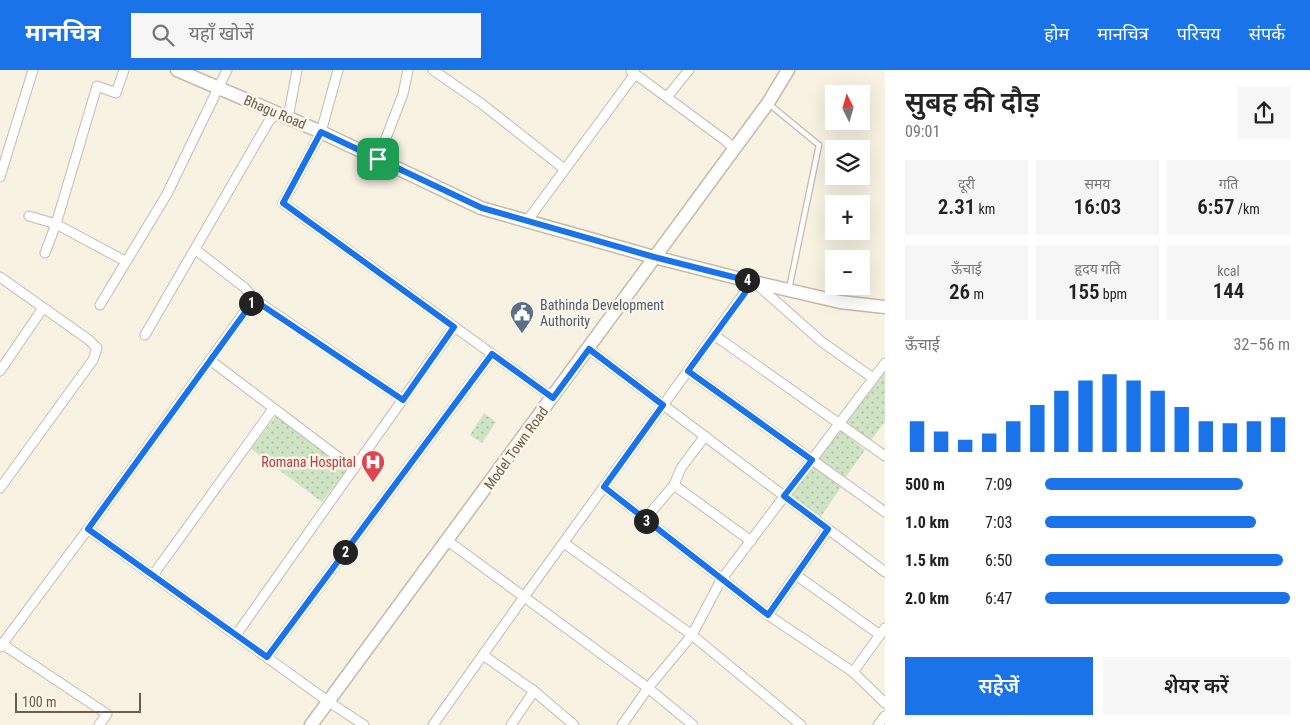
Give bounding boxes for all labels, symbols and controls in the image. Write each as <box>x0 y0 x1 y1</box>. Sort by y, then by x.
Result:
search box <box>131 13 481 58</box>
text: मानचित्र <box>25 19 101 47</box>
icon: search <box>149 21 177 49</box>
text: यहाँ खोजें <box>189 22 254 45</box>
text: होम <box>1044 23 1069 44</box>
text: मानचित्र <box>1097 23 1149 44</box>
text: परिचय <box>1177 23 1221 44</box>
text: संपर्क <box>1249 23 1285 44</box>
north arrow <box>825 85 870 130</box>
map controls <box>825 85 870 295</box>
text: सुबह की दौड़ <box>905 86 1040 119</box>
button: share <box>1238 87 1290 139</box>
street label: Bhagu Road <box>241 92 309 132</box>
text: 09:01 <box>905 122 940 141</box>
pin <box>357 138 399 180</box>
button: layers <box>825 140 870 185</box>
icon: arrive <box>364 145 392 173</box>
text: दूरी <box>958 176 975 192</box>
text: समय <box>1085 176 1110 192</box>
text: गति <box>1219 176 1238 192</box>
button: + <box>825 195 870 240</box>
text: 2.31 <box>938 195 975 219</box>
text: 16:03 <box>1074 195 1121 219</box>
text: 6:57 <box>1197 195 1234 219</box>
text: km <box>975 201 995 217</box>
text: /km <box>1234 201 1260 217</box>
button: − <box>825 250 870 295</box>
text: ऊँचाई <box>951 261 982 277</box>
text: हृदय गति <box>1075 261 1120 277</box>
text: kcal <box>1217 263 1240 279</box>
pin: 4 <box>734 268 760 292</box>
text: 4 <box>744 272 751 288</box>
text: 144 <box>1213 279 1244 303</box>
text: 26 <box>949 280 970 304</box>
text: 155 <box>1068 280 1100 304</box>
text: m <box>970 286 984 302</box>
text: bpm <box>1100 286 1127 302</box>
pin: 1 <box>238 290 264 316</box>
text: 1 <box>248 295 255 311</box>
place label: Bathinda Development Authority <box>540 297 664 329</box>
public building icon: Bathinda Development Authority <box>509 300 535 334</box>
text: ऊँचाई <box>905 335 940 354</box>
text: 32–56 m <box>1234 335 1290 354</box>
street label: Model Town Road <box>481 404 551 492</box>
hospital icon: Romana Hospital <box>360 449 386 483</box>
place label: Romana Hospital <box>261 454 356 470</box>
text: 500 m <box>905 475 945 494</box>
text: 7:09 <box>985 475 1012 494</box>
pin: 3 <box>634 508 658 534</box>
text: 3 <box>643 513 650 529</box>
text: 1.0 km <box>905 513 949 532</box>
text: 7:03 <box>985 513 1012 532</box>
pin: 2 <box>332 540 358 564</box>
text: 2 <box>342 544 349 560</box>
text: 1.5 km <box>905 551 949 570</box>
text: 6:50 <box>985 551 1012 570</box>
text: 2.0 km <box>905 589 949 608</box>
text: 6:47 <box>985 589 1012 608</box>
button: सहेजें <box>905 657 1093 715</box>
button: शेयर करें <box>1103 657 1290 715</box>
scale bar <box>15 690 141 713</box>
text: 100 m <box>22 694 57 710</box>

